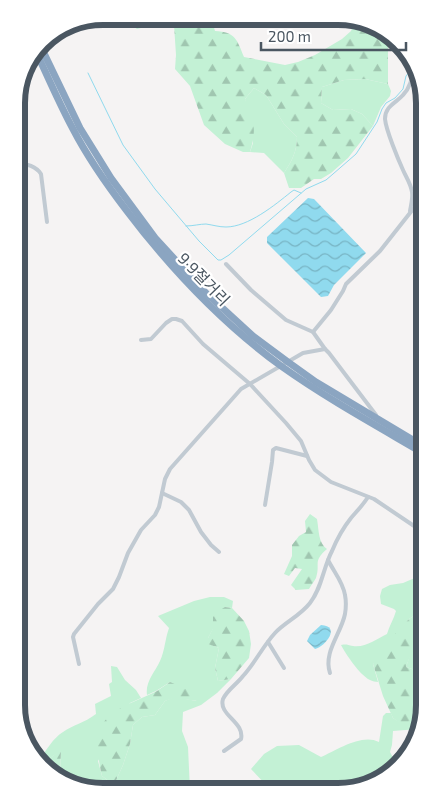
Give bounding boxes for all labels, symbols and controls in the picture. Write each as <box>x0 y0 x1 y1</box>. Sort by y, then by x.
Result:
scale bar <box>261 20 406 52</box>
text: 200 m <box>268 27 311 45</box>
street label: 9·9절거리 <box>175 248 234 309</box>

